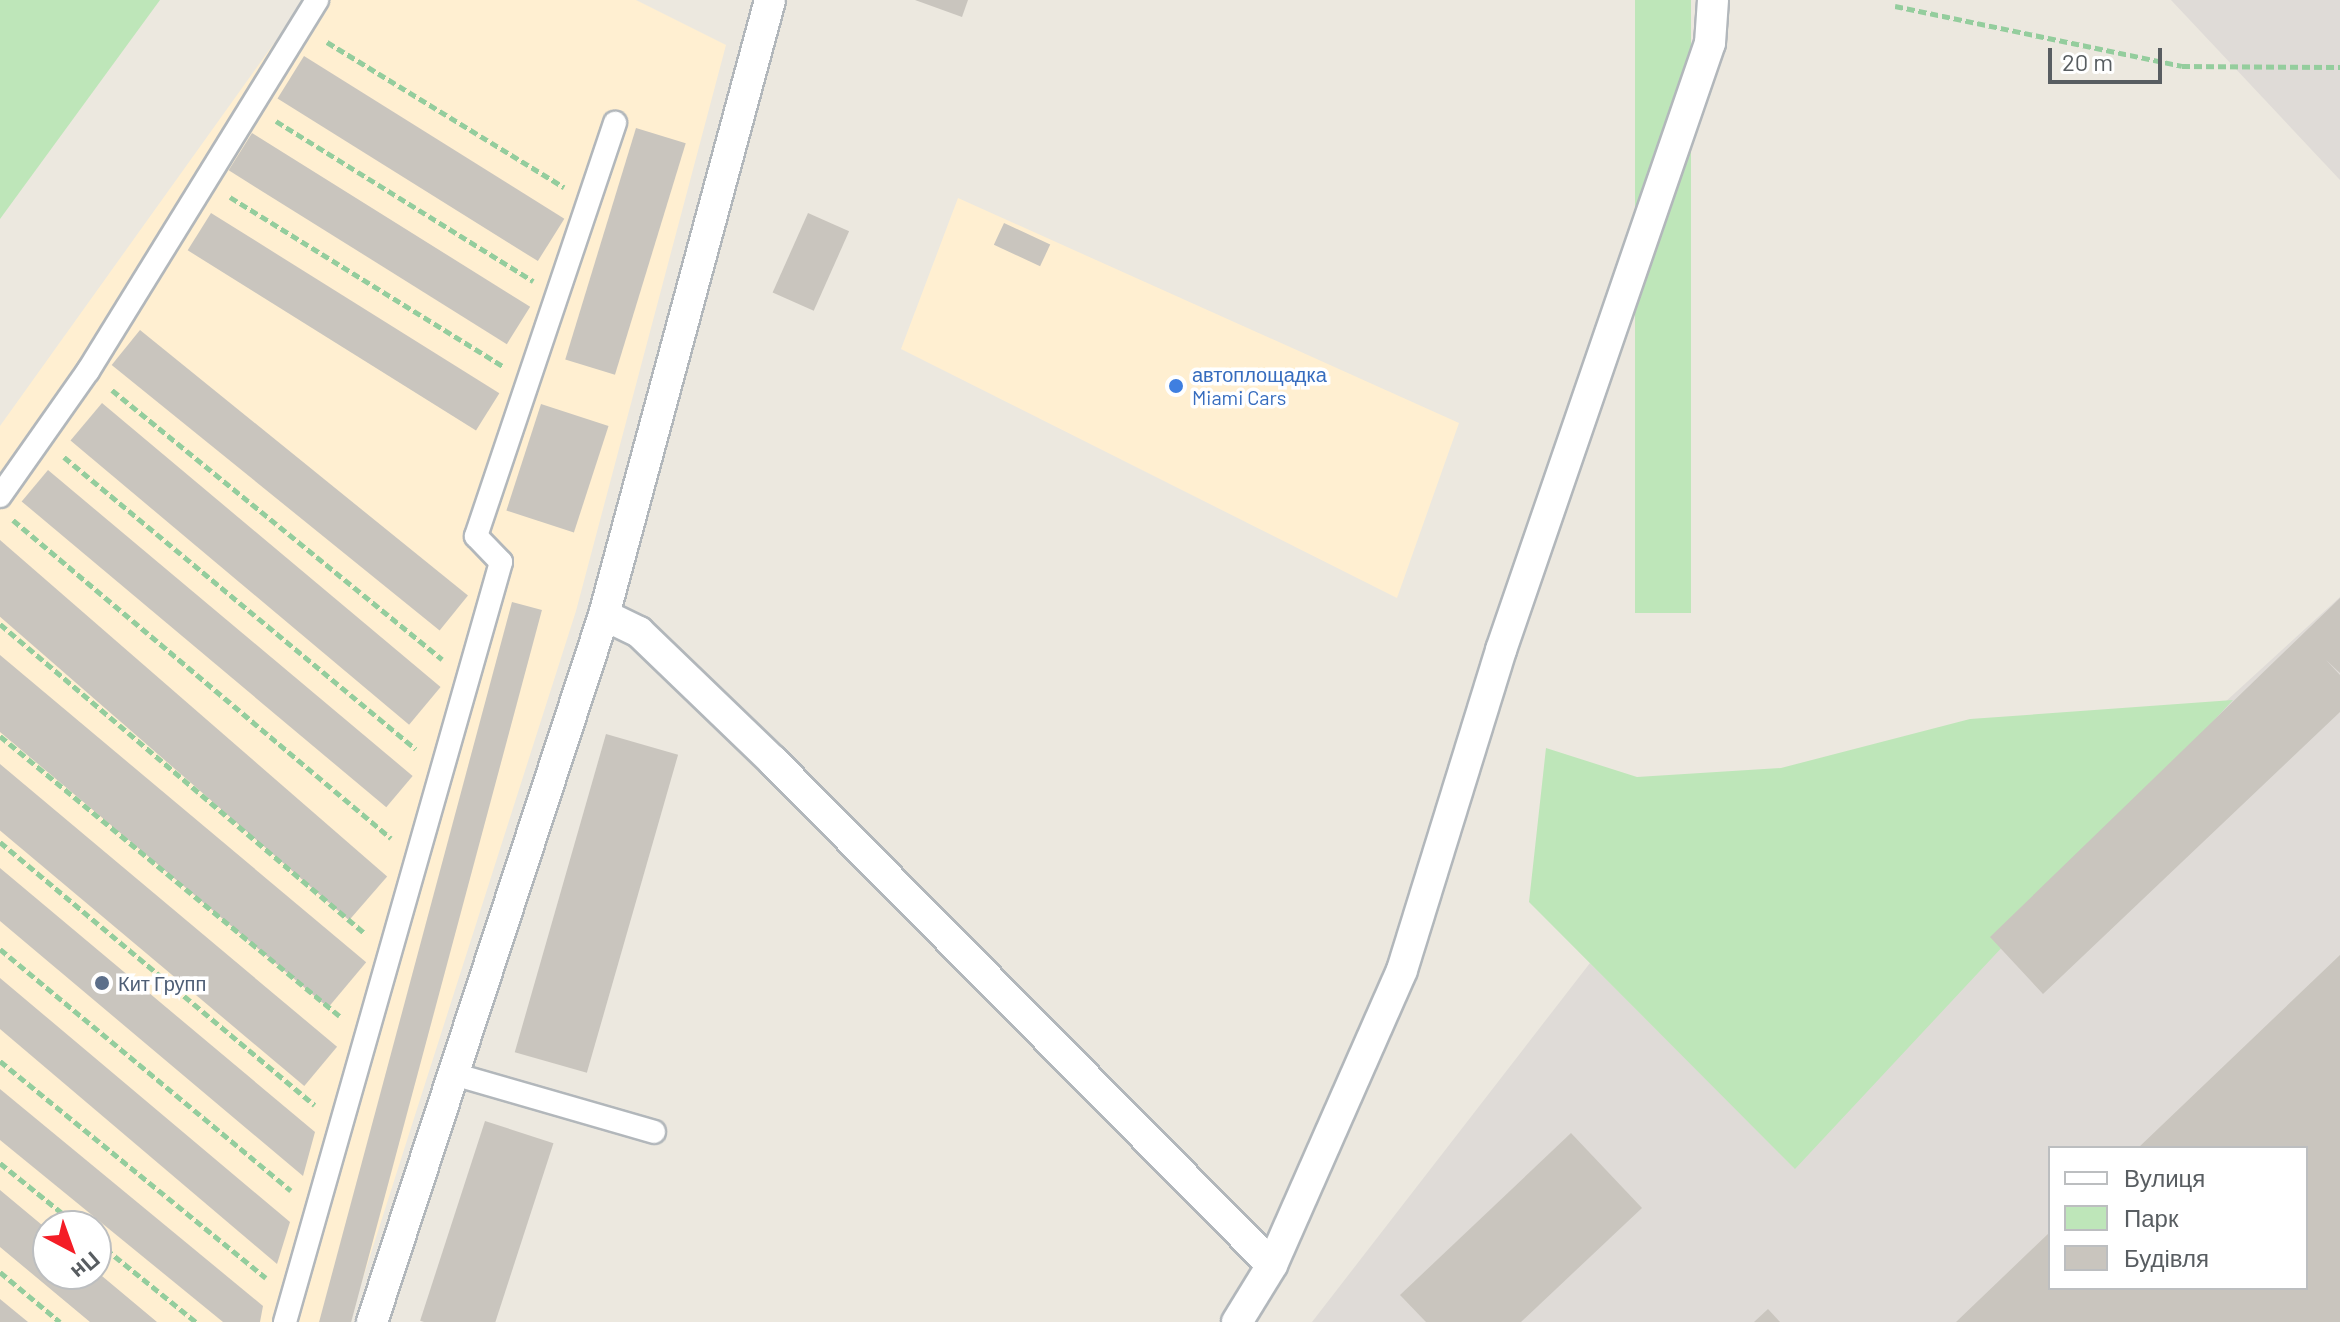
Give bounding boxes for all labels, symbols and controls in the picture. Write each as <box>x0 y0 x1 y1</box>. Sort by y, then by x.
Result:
scale bar <box>2052 32 2166 82</box>
text: 20 m <box>2062 47 2113 76</box>
place label: автоплощадка Miami Cars <box>1192 362 1327 409</box>
marker: автоплощадка Miami Cars <box>1167 377 1185 395</box>
place label: Кит Групп <box>118 971 206 995</box>
marker: Кит Групп <box>93 974 111 992</box>
legend <box>2048 1146 2308 1290</box>
text: Вулиця <box>2124 1163 2205 1192</box>
text: Парк <box>2124 1203 2178 1232</box>
north arrow <box>32 1210 112 1290</box>
text: Будівля <box>2124 1243 2209 1272</box>
text: Пн <box>67 1247 106 1286</box>

